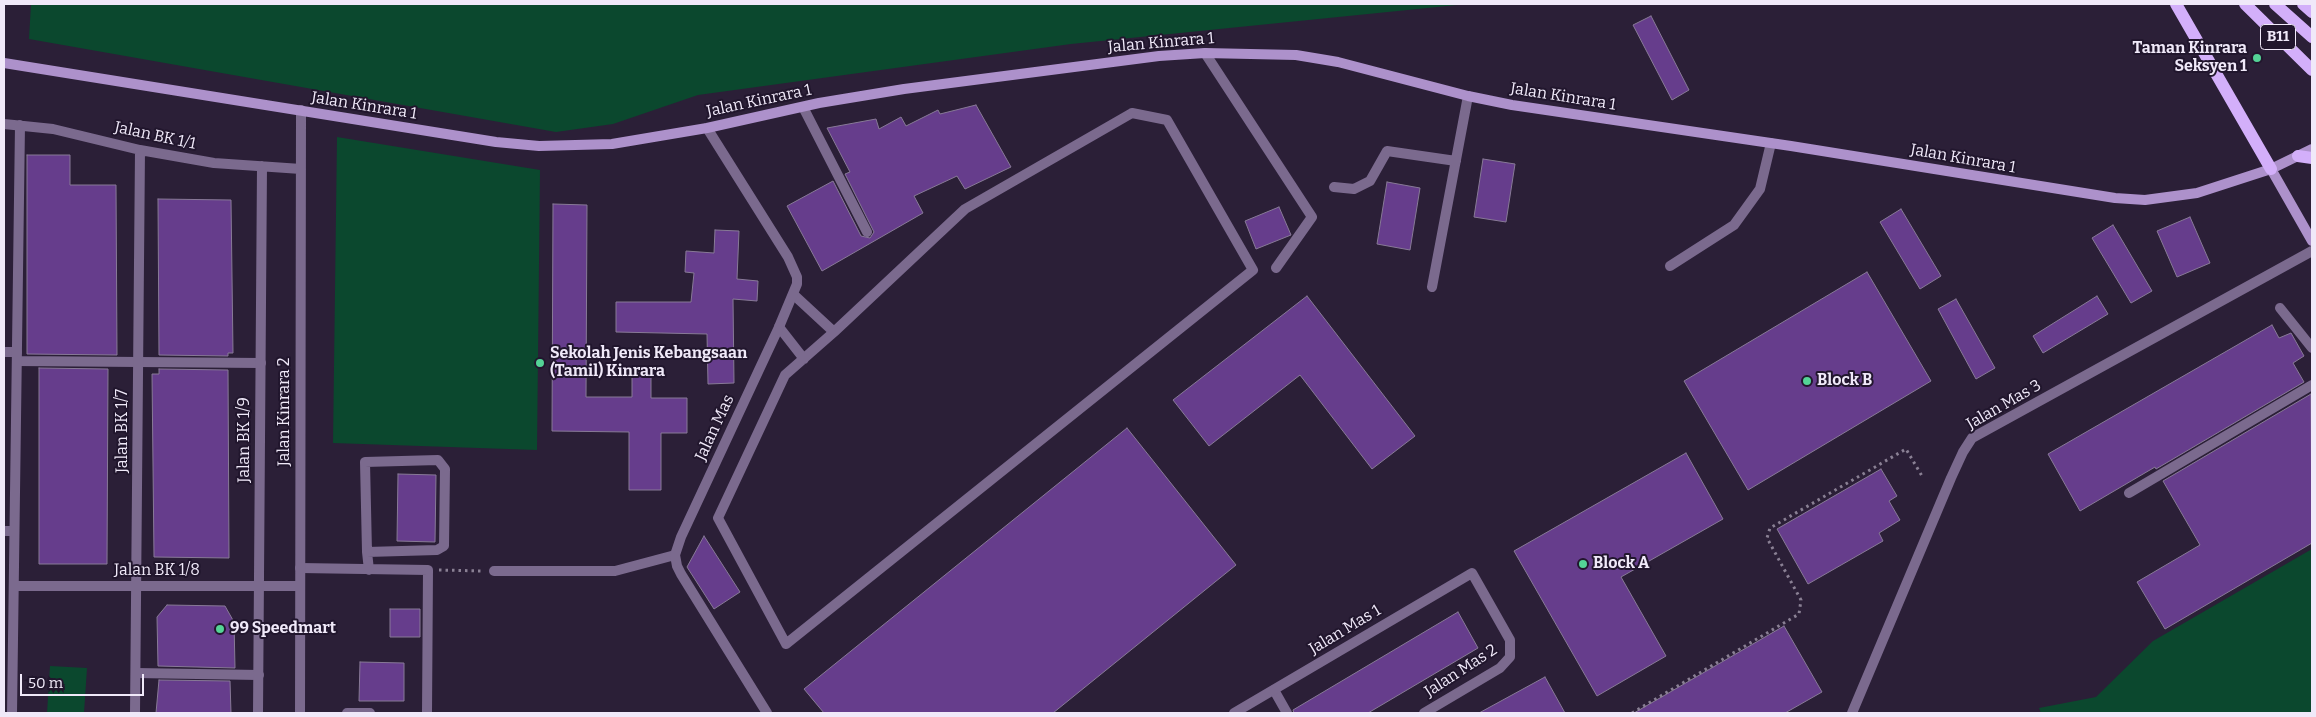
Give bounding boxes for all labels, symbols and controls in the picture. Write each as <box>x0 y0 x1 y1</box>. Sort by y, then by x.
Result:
road number: B11 <box>2260 24 2296 50</box>
street label: Jalan Kinrara 1 <box>1107 29 1215 57</box>
place label: Taman Kinrara Seksyen 1 <box>2133 39 2247 77</box>
marker: Taman Kinrara Seksyen 1 <box>2251 52 2263 64</box>
street label: Jalan Kinrara 1 <box>1509 79 1617 115</box>
street label: Jalan Kinrara 1 <box>705 81 813 121</box>
street label: Jalan Kinrara 1 <box>310 88 418 124</box>
street label: Jalan BK 1/1 <box>113 118 197 154</box>
street label: Jalan Kinrara 1 <box>1909 140 2017 178</box>
place label: Sekolah Jenis Kebangsaan (Tamil) Kinrara <box>550 344 747 382</box>
marker: Sekolah Jenis Kebangsaan (Tamil) Kinrara <box>534 357 546 369</box>
street label: Jalan Kinrara 2 <box>275 358 295 466</box>
place label: Block B <box>1817 371 1872 391</box>
marker: Block B <box>1801 375 1813 387</box>
street label: Jalan Mas 3 <box>1963 376 2045 434</box>
street label: Jalan BK 1/7 <box>113 389 133 473</box>
street label: Jalan Mas <box>691 392 739 464</box>
street label: Jalan BK 1/9 <box>235 397 255 483</box>
place label: Block A <box>1593 554 1649 574</box>
marker: Block A <box>1577 558 1589 570</box>
street label: Jalan BK 1/8 <box>114 561 200 581</box>
street label: Jalan Mas 1 <box>1306 601 1384 659</box>
place label: 99 Speedmart <box>230 619 336 639</box>
marker: 99 Speedmart <box>214 623 226 635</box>
street label: Jalan Mas 2 <box>1421 640 1501 702</box>
scale bar <box>22 664 146 696</box>
text: 50 m <box>28 674 63 692</box>

